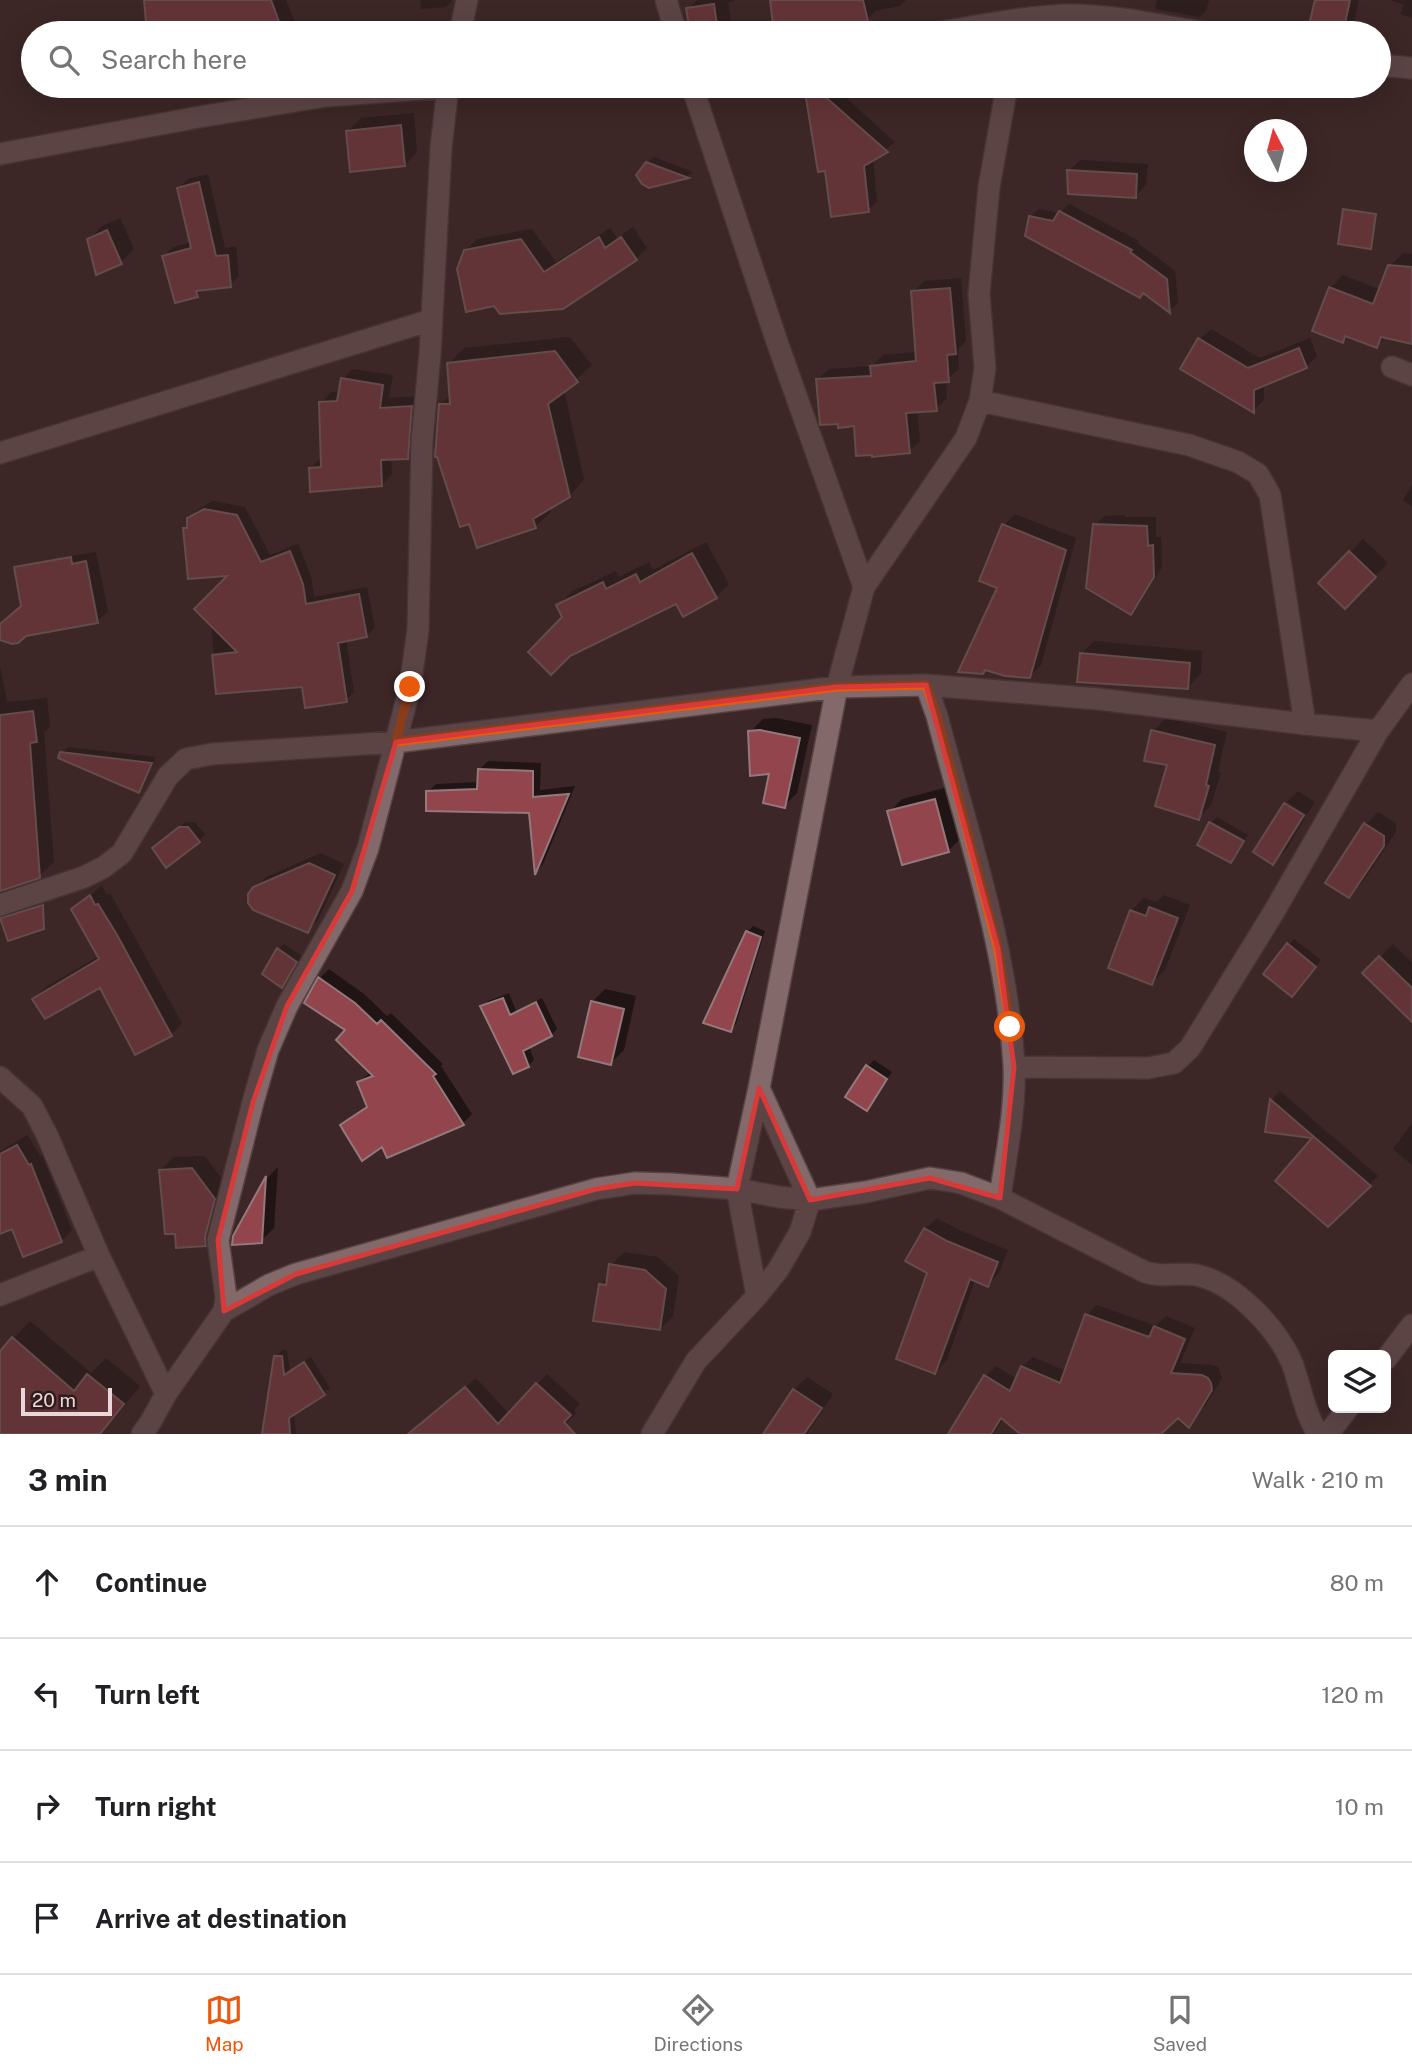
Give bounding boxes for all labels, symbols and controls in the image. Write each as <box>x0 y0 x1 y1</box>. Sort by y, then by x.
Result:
search box <box>21 21 1391 98</box>
icon: search <box>45 41 83 79</box>
text: Search here <box>101 44 247 75</box>
north arrow <box>1244 119 1307 182</box>
route end <box>394 671 425 702</box>
route start <box>994 1011 1025 1042</box>
map controls <box>1328 1350 1391 1413</box>
button: layers <box>1328 1350 1391 1413</box>
scale bar <box>21 1385 112 1417</box>
text: 20 m <box>32 1389 76 1411</box>
text: 3 min <box>28 1462 107 1498</box>
text: Walk · 210 m <box>1252 1466 1384 1493</box>
icon: ahead <box>28 1563 66 1601</box>
text: Continue <box>95 1567 207 1598</box>
text: 80 m <box>1330 1569 1384 1596</box>
icon: left <box>28 1675 66 1713</box>
text: Turn left <box>95 1679 200 1710</box>
text: 120 m <box>1321 1681 1384 1708</box>
icon: right <box>28 1787 66 1825</box>
text: Turn right <box>95 1791 217 1822</box>
text: 10 m <box>1335 1793 1384 1820</box>
icon: arrive <box>28 1899 66 1937</box>
text: Arrive at destination <box>95 1903 347 1934</box>
tab: Map <box>205 1991 244 2055</box>
tab: Directions <box>654 1991 743 2055</box>
tab: Saved <box>1153 1991 1207 2055</box>

